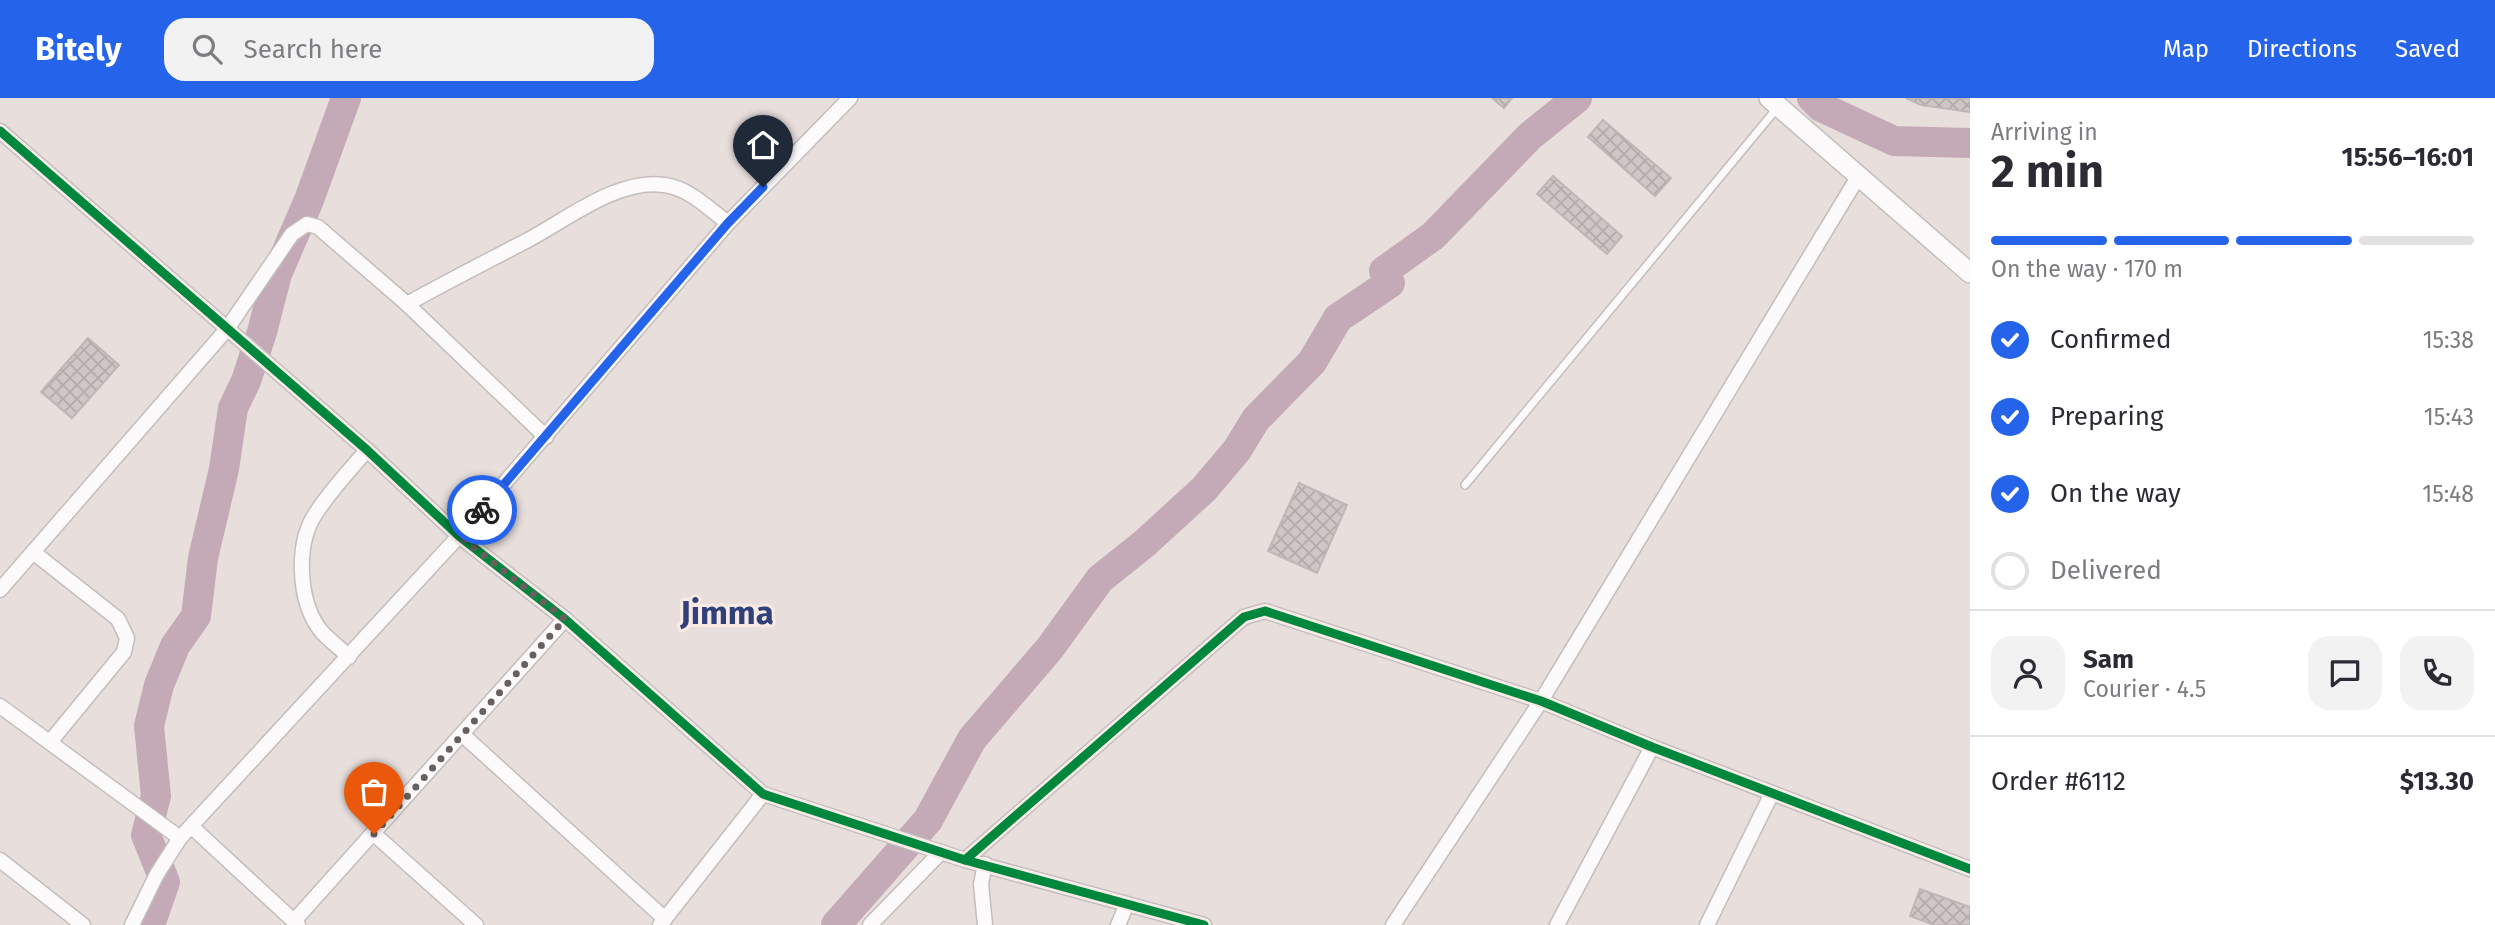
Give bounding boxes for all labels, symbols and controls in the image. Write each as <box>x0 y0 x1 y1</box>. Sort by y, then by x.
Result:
search box <box>164 18 654 81</box>
text: Bitely <box>35 29 122 69</box>
icon: search <box>188 30 226 68</box>
text: Search here <box>244 34 382 65</box>
text: Map <box>2163 35 2209 63</box>
text: Directions <box>2247 35 2357 63</box>
text: Saved <box>2395 35 2460 63</box>
pin <box>733 115 793 187</box>
text: Arriving in <box>1991 118 2098 146</box>
icon: home <box>744 126 782 164</box>
text: 15:56–16:01 <box>2342 142 2474 173</box>
text: 2 min <box>1991 144 2104 199</box>
text: On the way · 170 m <box>1991 255 2183 283</box>
icon: check <box>1991 321 2029 359</box>
text: Confirmed <box>2050 324 2171 355</box>
text: 15:38 <box>2423 326 2474 354</box>
icon: check <box>1991 398 2029 436</box>
text: Preparing <box>2050 401 2163 432</box>
text: 15:43 <box>2424 403 2474 431</box>
courier <box>447 475 517 545</box>
icon: check <box>1991 475 2029 513</box>
text: On the way <box>2050 478 2181 509</box>
text: 15:48 <box>2422 480 2474 508</box>
icon: bike <box>463 491 501 529</box>
text: Delivered <box>2050 555 2162 586</box>
district label: Jimma <box>679 593 774 633</box>
button: person <box>1991 636 2065 710</box>
button: chat <box>2308 636 2382 710</box>
button: phone <box>2400 636 2474 710</box>
text: Sam <box>2083 644 2134 675</box>
text: Courier · 4.5 <box>2083 675 2206 703</box>
pin <box>344 762 404 834</box>
text: Order #6112 <box>1991 766 2126 797</box>
text: $13.30 <box>2400 766 2474 797</box>
icon: bag <box>355 773 393 811</box>

